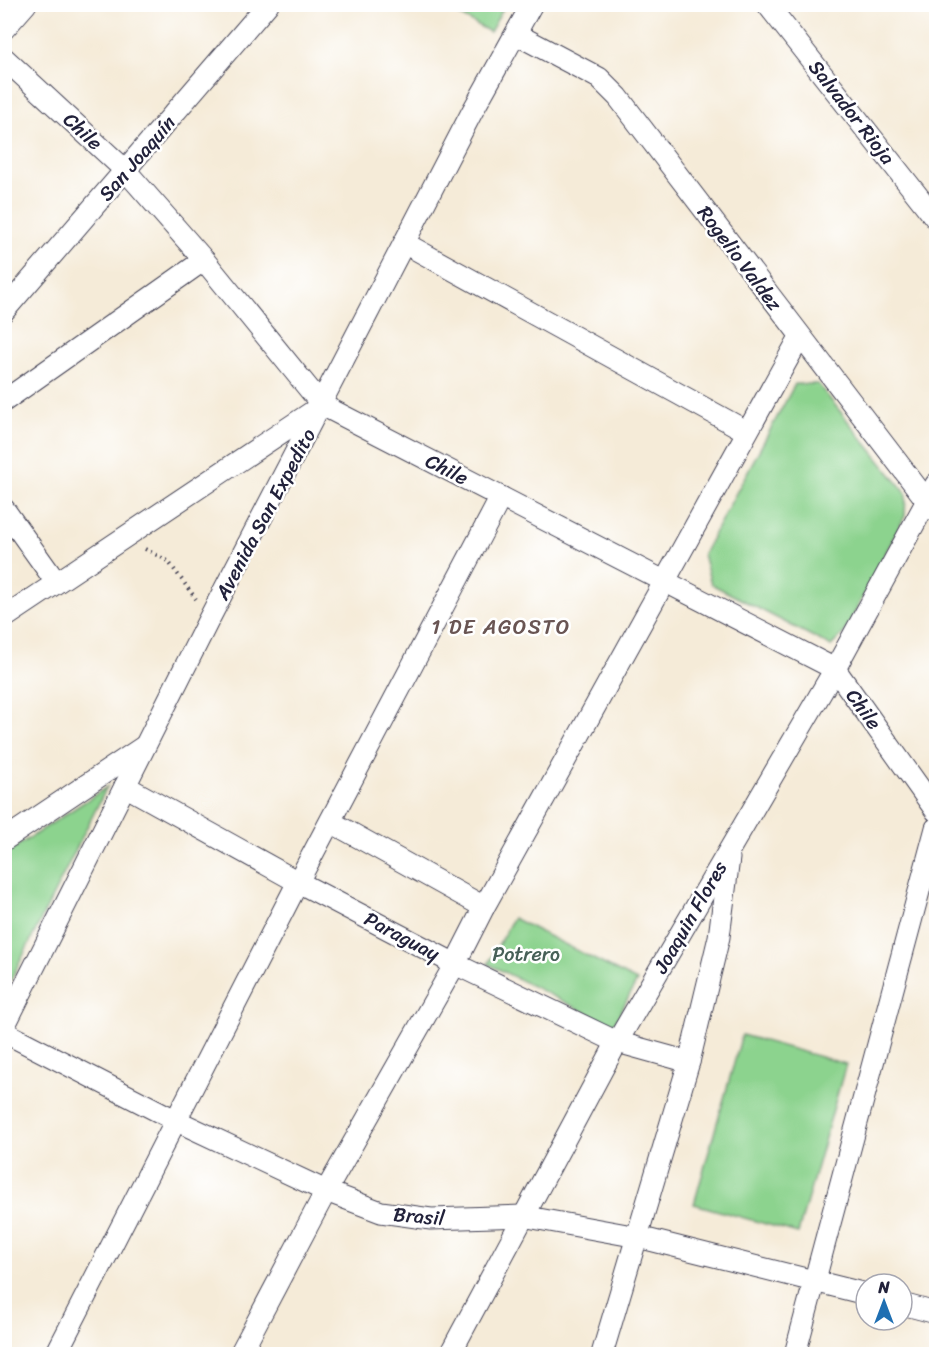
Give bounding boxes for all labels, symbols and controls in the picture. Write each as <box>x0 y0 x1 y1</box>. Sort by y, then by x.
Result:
street label: Salvador Rioja <box>799 52 904 173</box>
street label: Chile <box>54 103 111 159</box>
street label: San Joaquín <box>90 107 185 209</box>
street label: Rogelio Valdez <box>688 198 792 319</box>
street label: Avenida San Expedito <box>205 422 326 607</box>
street label: Chile <box>419 444 475 495</box>
district label: 1 DE AGOSTO <box>431 608 571 646</box>
street label: Chile <box>836 681 891 738</box>
street label: Joaquin Flores <box>643 854 737 981</box>
street label: Paraguay <box>358 902 447 971</box>
park label: Potrero <box>492 937 560 972</box>
street label: Brasil <box>392 1197 446 1236</box>
north arrow <box>854 1272 914 1332</box>
text: N <box>877 1273 890 1302</box>

